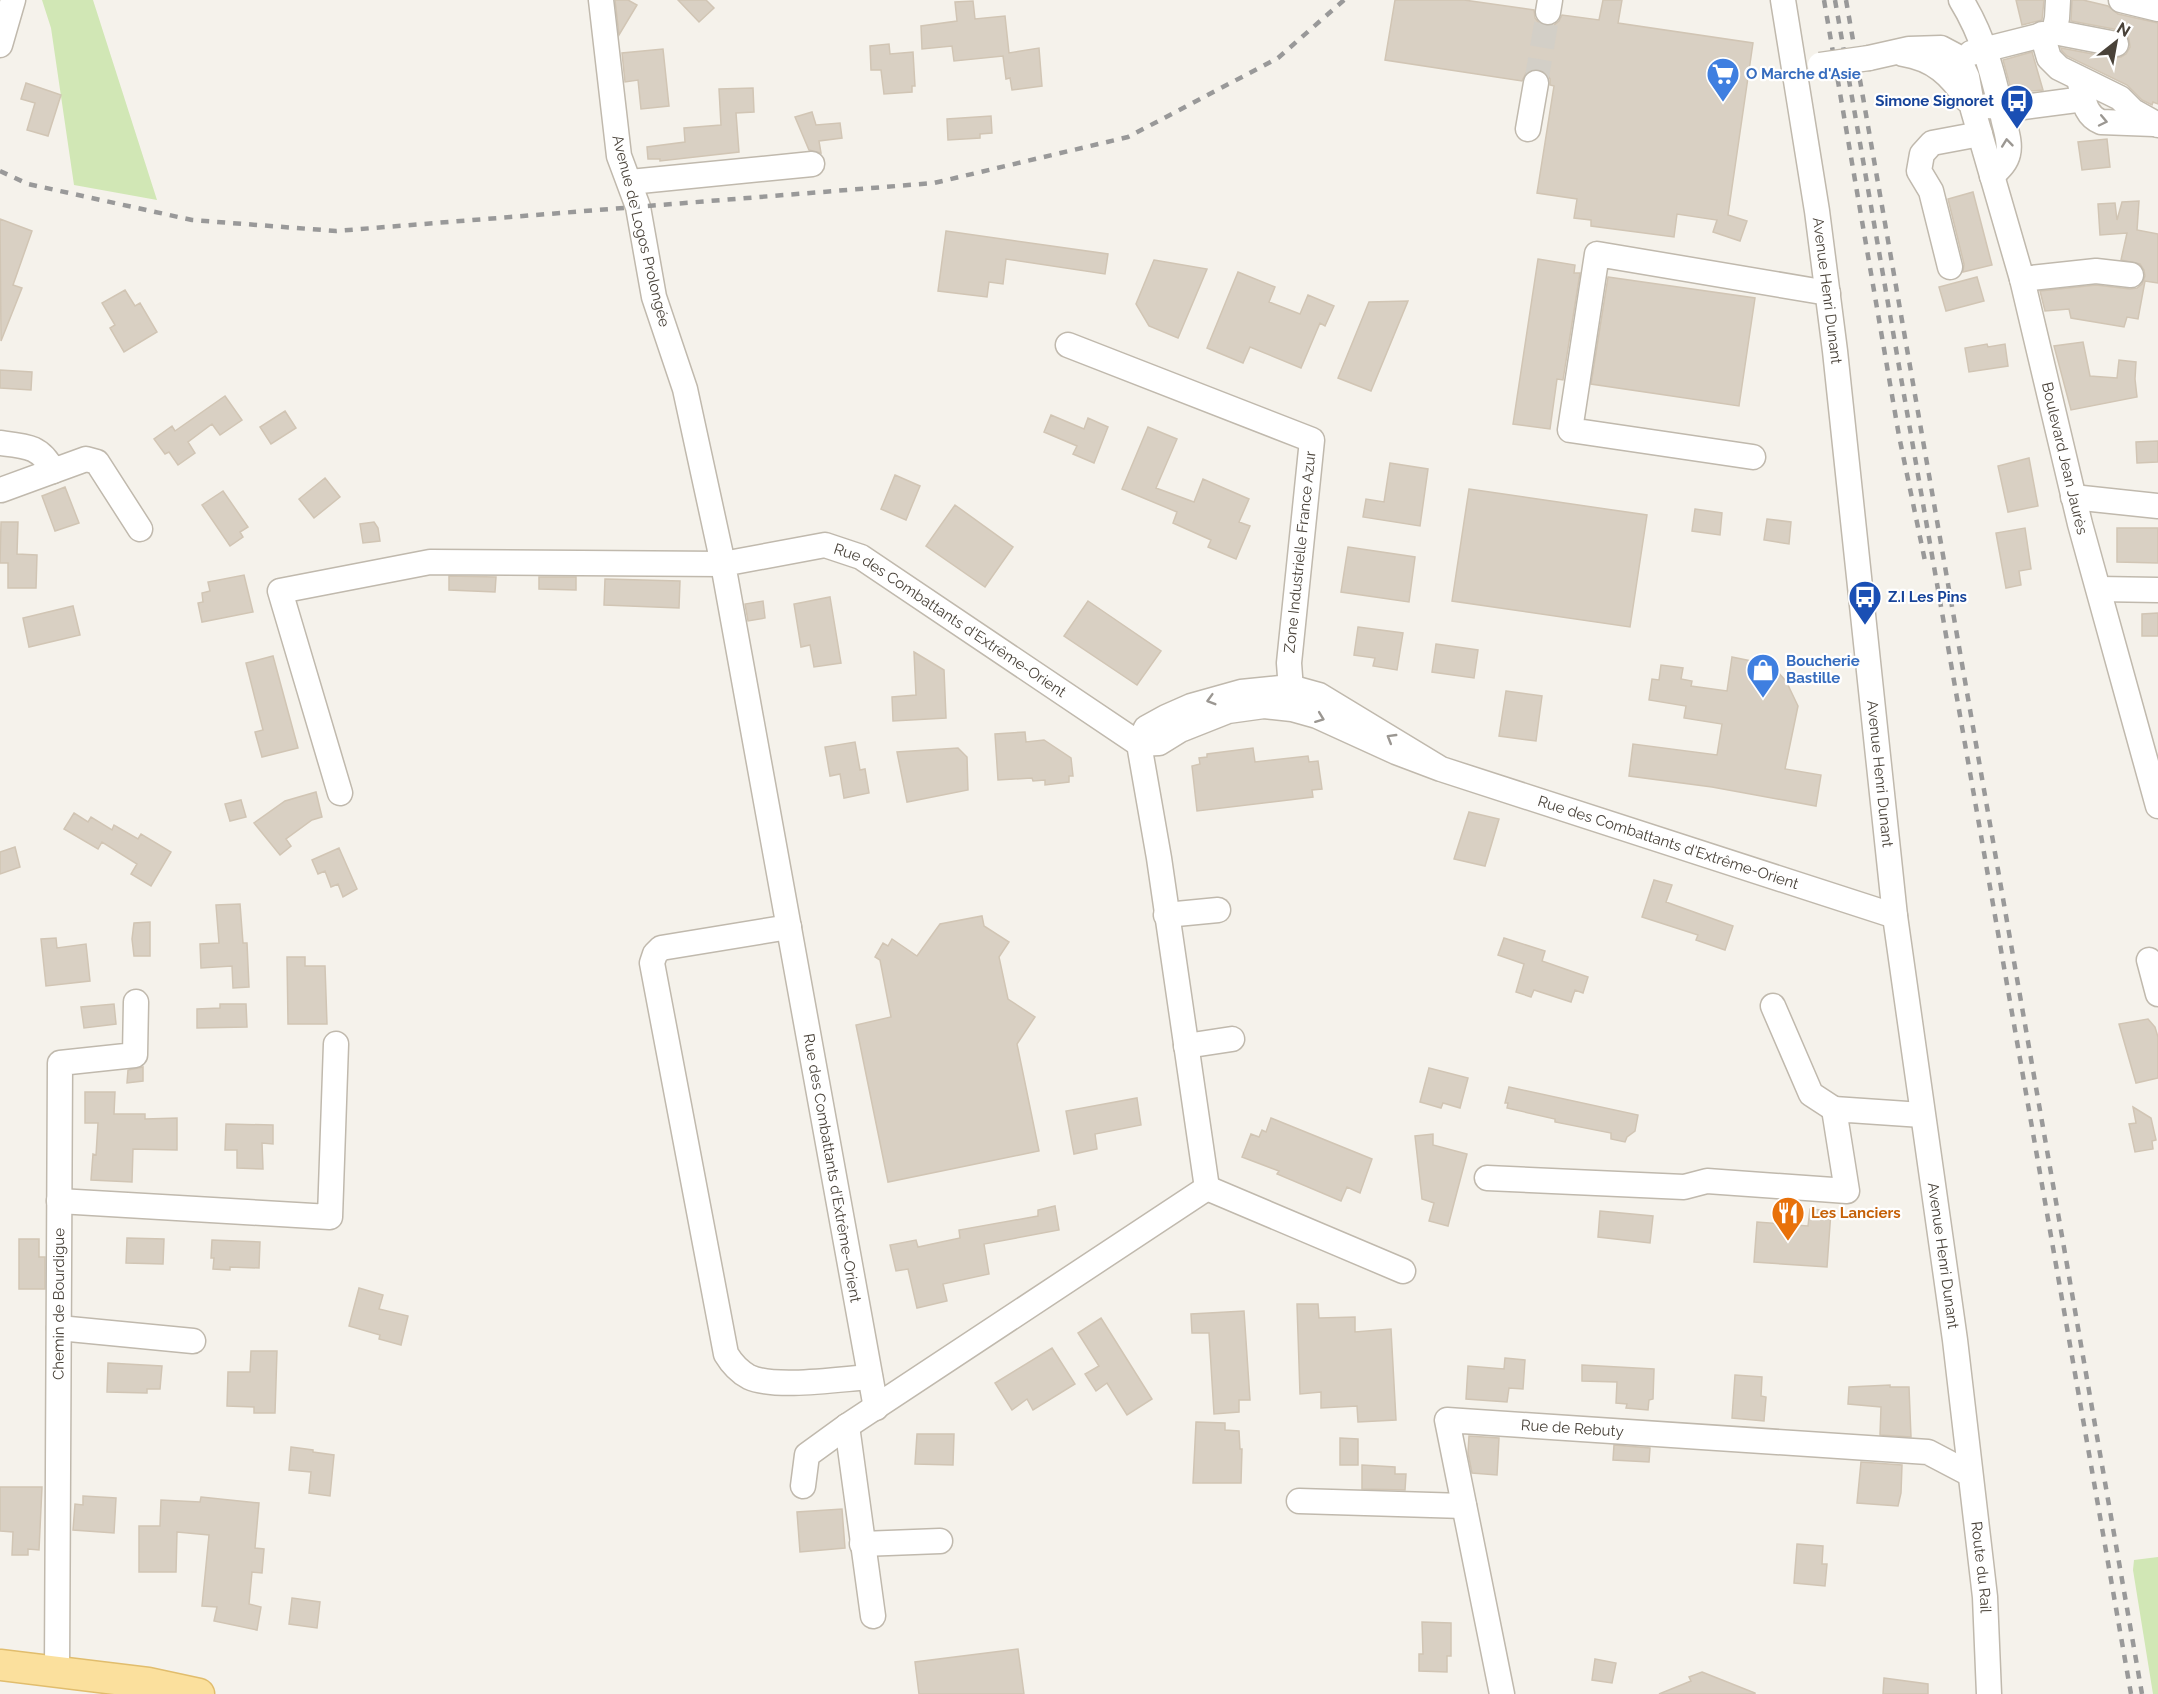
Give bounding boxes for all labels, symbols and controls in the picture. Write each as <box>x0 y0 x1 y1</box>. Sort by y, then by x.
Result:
north arrow <box>2086 12 2146 72</box>
text: N <box>2113 18 2134 41</box>
supermarket icon: O Marche d'Asie <box>1705 56 1741 103</box>
place label: O Marche d'Asie <box>1746 65 1861 83</box>
bus stop icon: Simone Signoret <box>1999 83 2035 130</box>
place label: Simone Signoret <box>1875 92 1994 110</box>
one-way arrow <box>2098 113 2108 126</box>
street label: Avenue de Logos Prolongée <box>608 133 674 329</box>
one-way arrow <box>2001 139 2014 148</box>
street label: Avenue Henri Dunant <box>1809 216 1845 365</box>
street label: Boulevard Jean Jaurès <box>2038 380 2091 537</box>
street label: Zone Industrielle France Azur <box>1280 449 1320 654</box>
street label: Rue des Combattants d'Extrême-Orient <box>832 540 1069 701</box>
bus stop icon: Z.I Les Pins <box>1847 579 1883 626</box>
place label: Z.I Les Pins <box>1888 588 1967 606</box>
shop icon: Boucherie Bastille <box>1745 652 1781 699</box>
place label: Boucherie Bastille <box>1786 652 1860 687</box>
one-way arrow <box>1206 693 1216 705</box>
street label: Avenue Henri Dunant <box>1863 699 1897 848</box>
one-way arrow <box>1314 711 1325 723</box>
one-way arrow <box>1387 734 1397 745</box>
street label: Rue des Combattants d'Extrême-Orient <box>1535 792 1801 893</box>
street label: Rue des Combattants d'Extrême-Orient <box>799 1032 865 1304</box>
street label: Avenue Henri Dunant <box>1924 1181 1962 1330</box>
restaurant icon: Les Lanciers <box>1770 1195 1806 1242</box>
place label: Les Lanciers <box>1811 1204 1901 1222</box>
street label: Chemin de Bourdigue <box>49 1228 68 1380</box>
street label: Rue de Rebuty <box>1520 1416 1624 1441</box>
street label: Route du Rail <box>1967 1520 1995 1614</box>

